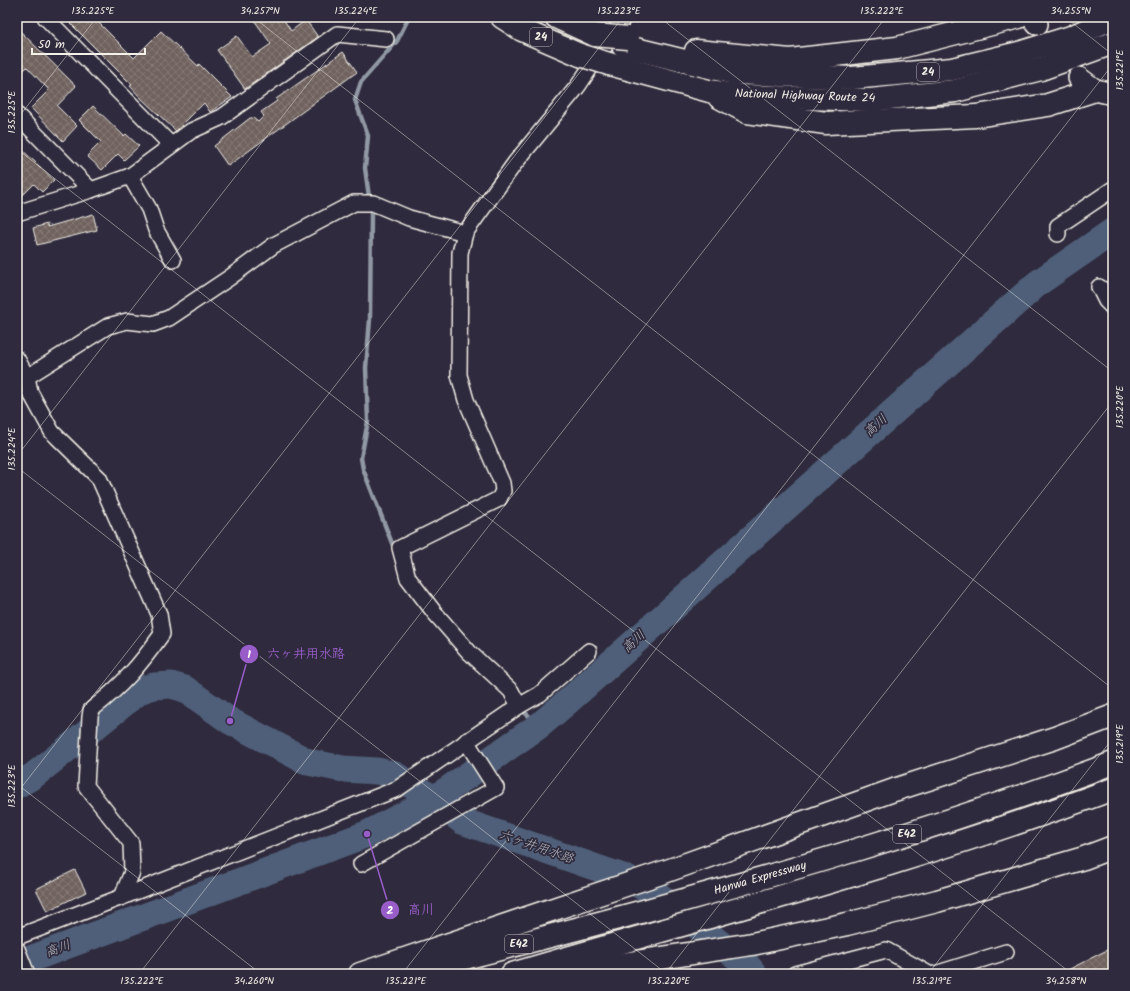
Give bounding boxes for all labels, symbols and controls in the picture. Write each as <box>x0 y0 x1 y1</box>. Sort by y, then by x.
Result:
text: 135.225°E <box>72 3 116 19</box>
text: 34.257°N <box>240 3 280 19</box>
text: 135.224°E <box>335 3 379 19</box>
text: 135.223°E <box>597 3 642 19</box>
text: 135.222°E <box>860 3 905 19</box>
text: 34.255°N <box>1051 3 1091 19</box>
road number: 24 <box>530 28 552 46</box>
scale bar <box>32 30 145 56</box>
text: 50 m <box>38 35 65 54</box>
text: 135.221°E <box>1112 49 1128 90</box>
road number: 24 <box>917 63 939 81</box>
street label: National Highway Route 24 <box>735 84 876 108</box>
text: 135.225°E <box>4 89 20 133</box>
text: 135.220°E <box>1112 385 1128 428</box>
water label: 高川 <box>859 409 893 443</box>
text: 135.224°E <box>4 426 20 470</box>
water label: 高川 <box>617 625 651 659</box>
callout: 六ヶ井用水路 <box>239 641 353 666</box>
text: 六ヶ井用水路 <box>267 644 345 665</box>
text: 1 <box>247 645 251 664</box>
text: 135.219°E <box>1112 723 1128 764</box>
text: 135.223°E <box>4 763 20 808</box>
water label: 六ヶ井用水路 <box>496 824 577 870</box>
road number: E42 <box>893 825 921 843</box>
street label: Hanwa Expressway <box>712 856 809 900</box>
callout: 高川 <box>380 897 442 922</box>
text: 高川 <box>408 900 434 921</box>
text: 2 <box>387 901 394 920</box>
water label: 高川 <box>42 935 74 963</box>
road number: E42 <box>505 935 533 953</box>
text: 135.222°E <box>120 973 165 989</box>
text: 34.260°N <box>234 973 274 989</box>
text: 135.221°E <box>386 973 427 989</box>
text: 135.220°E <box>648 973 691 989</box>
text: 135.219°E <box>912 973 953 989</box>
text: 34.258°N <box>1046 973 1087 989</box>

